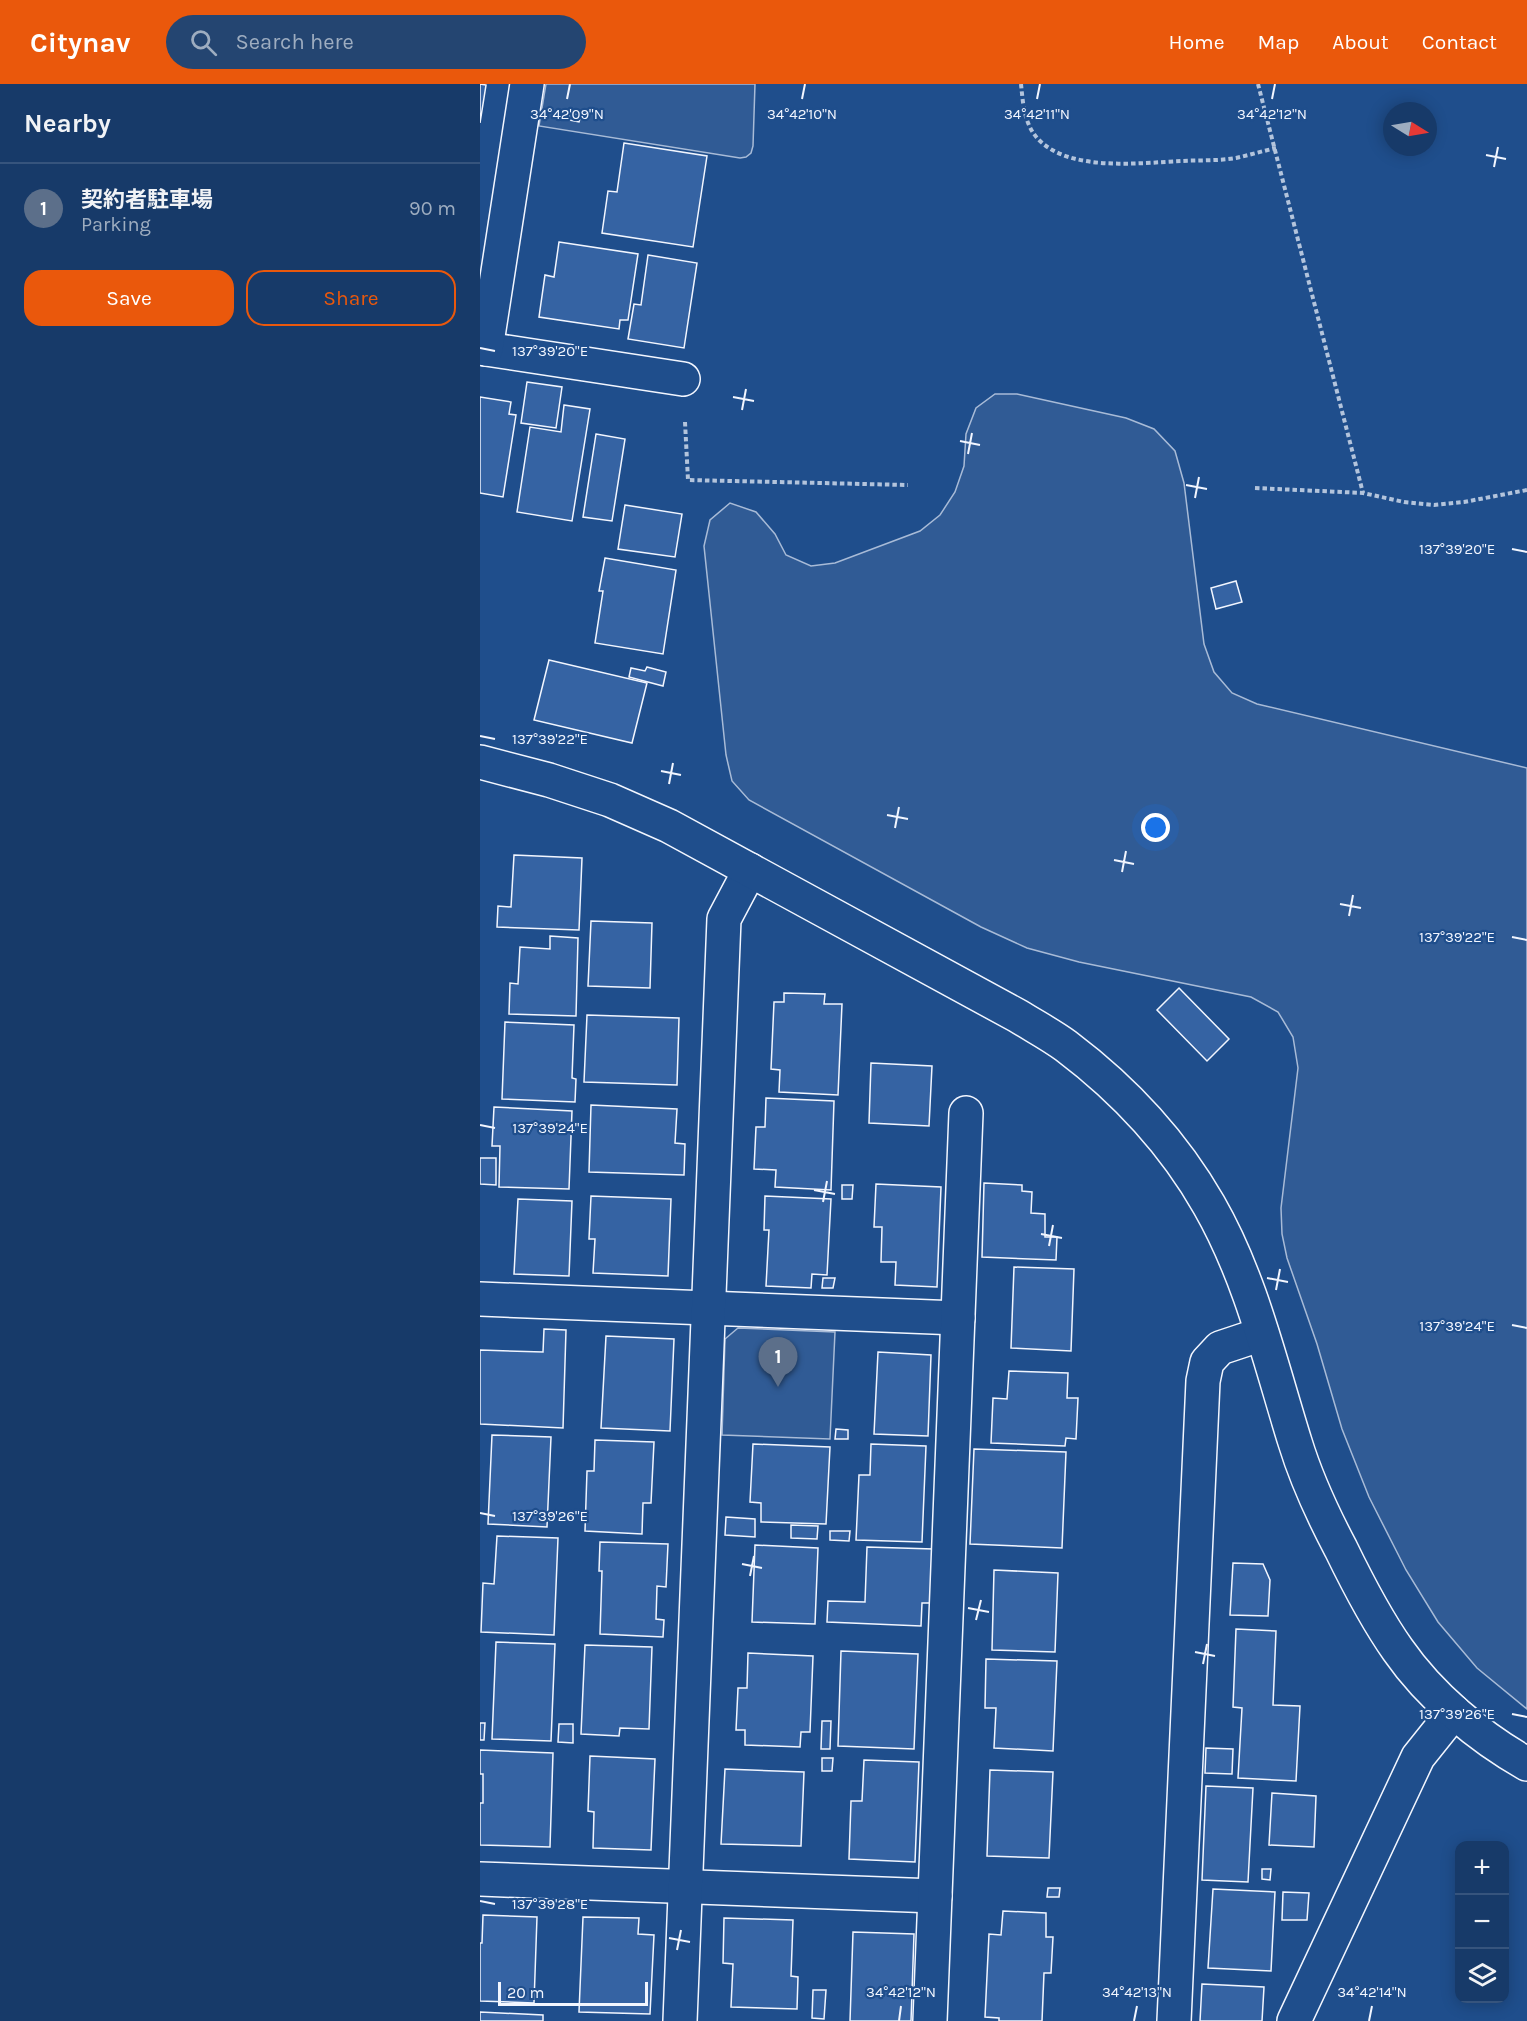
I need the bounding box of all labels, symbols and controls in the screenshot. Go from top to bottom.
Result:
search box [166,15,586,69]
text: Citynav [30,26,130,59]
icon: search [187,26,220,59]
text: Search here [235,29,354,55]
text: Home [1169,30,1225,54]
text: Map [1258,30,1299,54]
text: About [1332,30,1389,54]
text: Contact [1422,30,1497,54]
north arrow [1383,102,1437,156]
text: 34°42'09"N [530,105,604,123]
text: 34°42'10"N [767,105,837,123]
text: 34°42'11"N [1004,105,1070,123]
text: 34°42'12"N [1237,105,1307,123]
text: Nearby [24,108,111,139]
text: 契約者駐車場 [81,187,213,213]
text: 1 [40,197,47,220]
text: 90 m [409,197,456,220]
text: Parking [81,213,151,236]
button: Save [24,270,234,326]
button: Share [246,270,456,326]
text: 137°39'20"E [512,342,588,360]
text: 137°39'20"E [1419,540,1495,558]
text: 137°39'22"E [512,730,588,748]
your location [1141,813,1170,842]
text: 137°39'22"E [1419,928,1495,946]
text: 137°39'24"E [512,1119,588,1137]
text: 137°39'24"E [1419,1317,1495,1335]
pin: 1 [758,1338,798,1387]
text: 137°39'26"E [512,1507,588,1525]
text: 137°39'26"E [1419,1705,1495,1723]
map controls [1455,1841,1509,2003]
button: + [1455,1841,1509,1895]
text: 137°39'28"E [512,1895,588,1913]
button: − [1455,1895,1509,1949]
button: layers [1455,1949,1509,2003]
scale bar [498,1979,648,2006]
text: 20 m [507,1983,545,2002]
text: 34°42'12"N [866,1983,936,2001]
text: 34°42'13"N [1102,1983,1172,2001]
text: 34°42'14"N [1337,1983,1407,2001]

